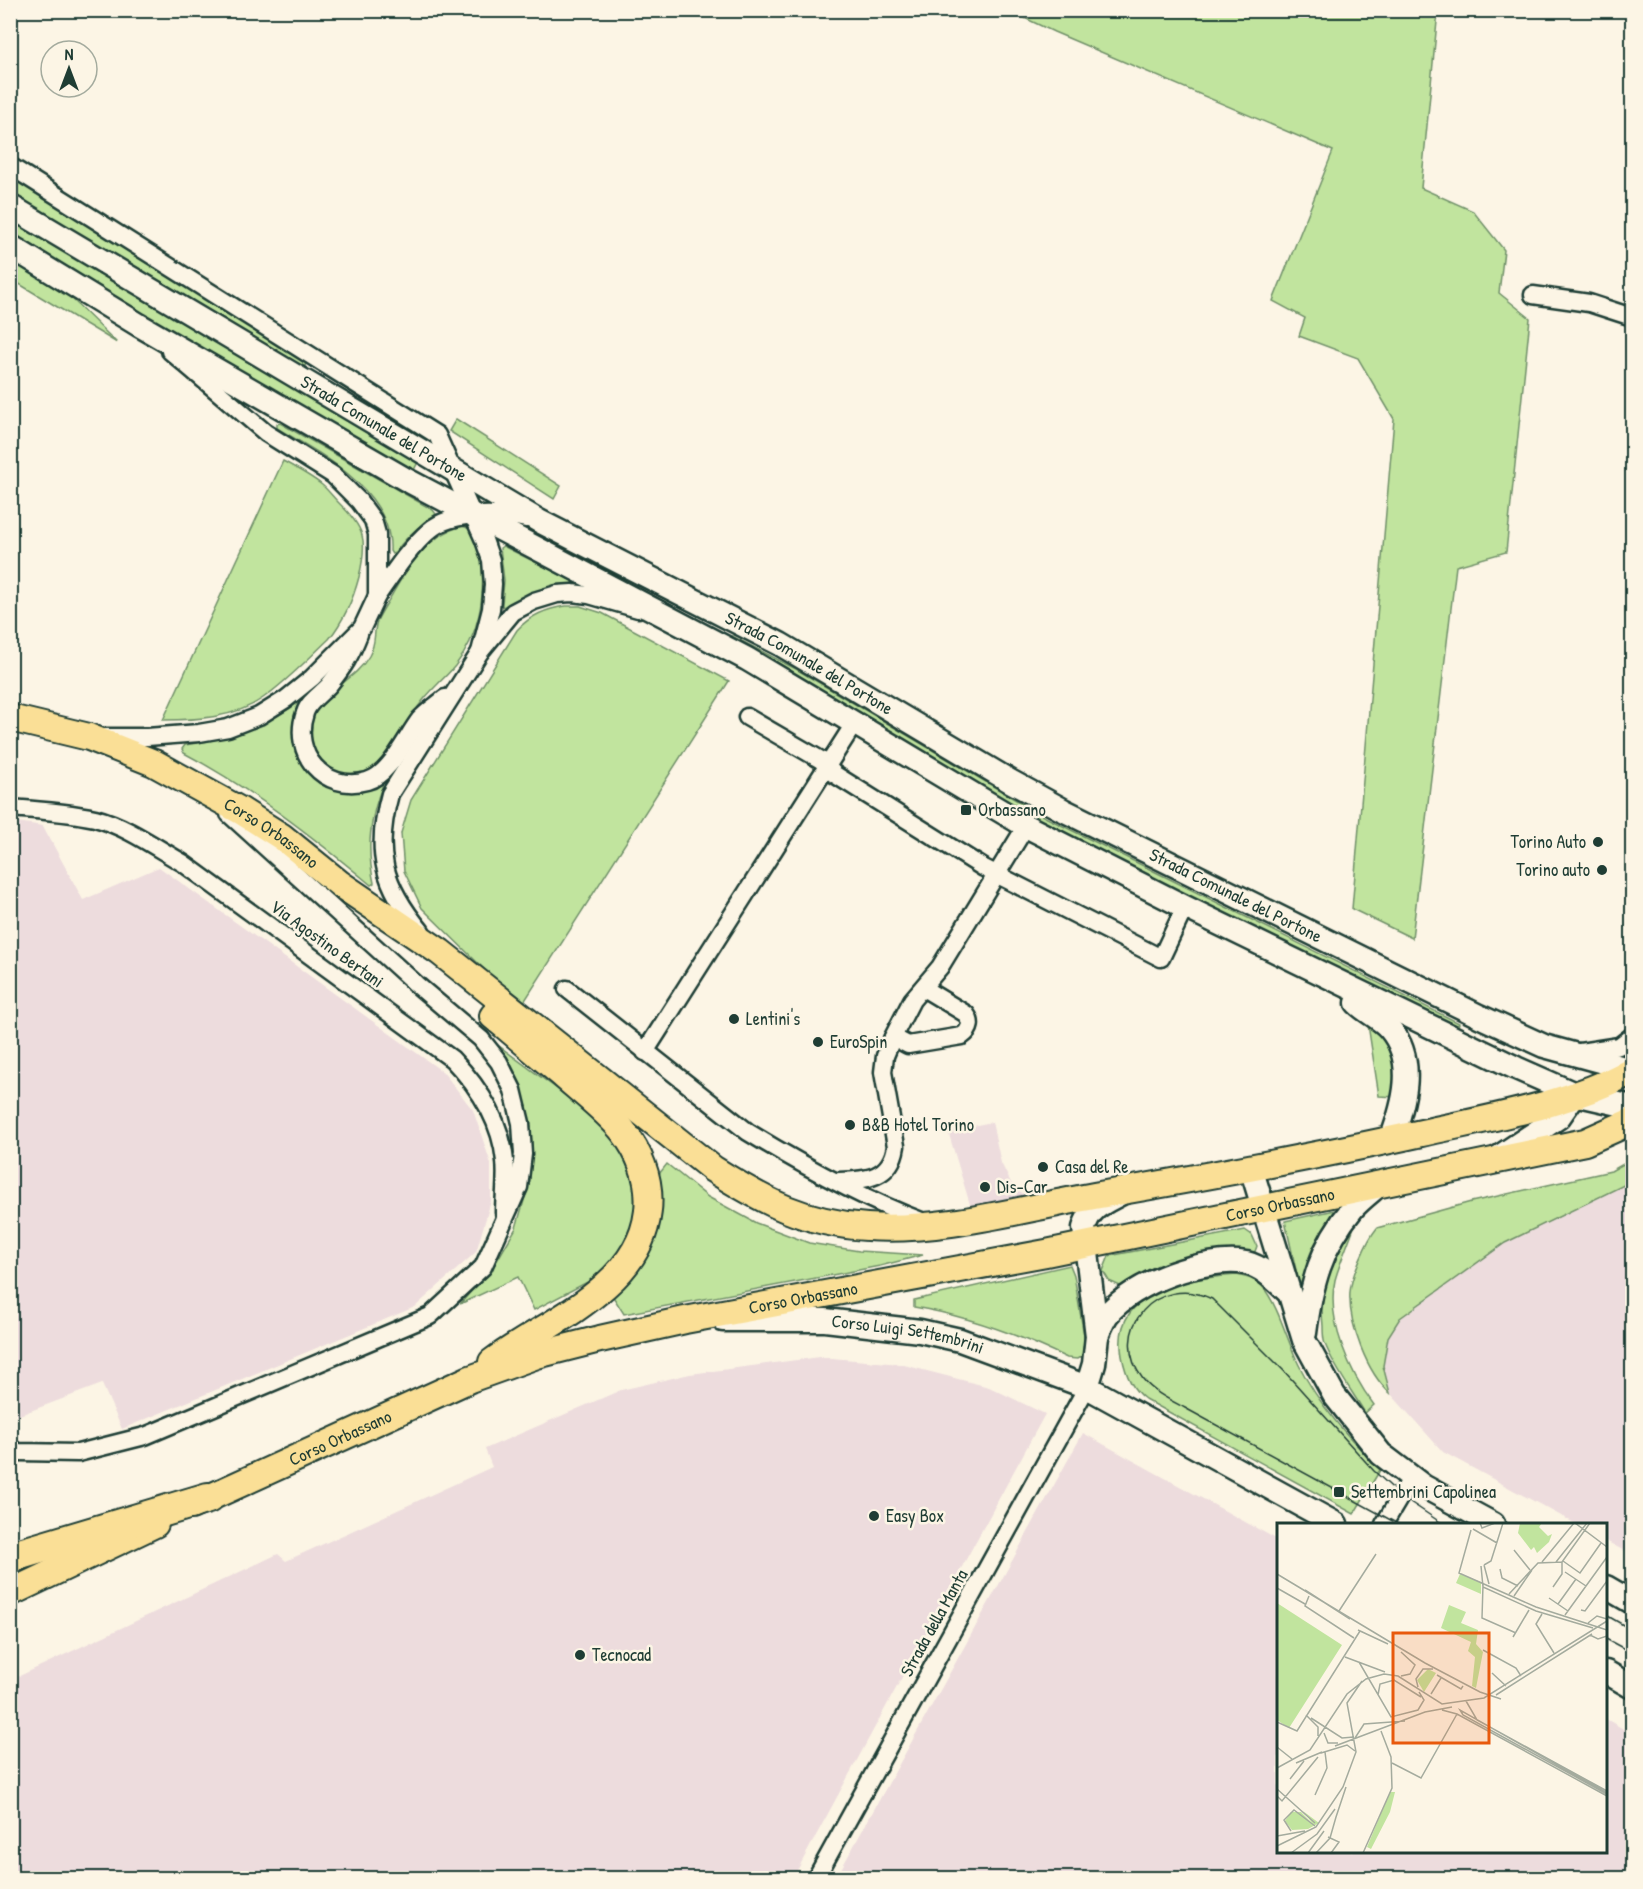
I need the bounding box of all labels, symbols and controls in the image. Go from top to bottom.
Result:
north arrow [39,39,99,99]
text: N [65,43,74,65]
street label: Strada Comunale del Portone [296,369,472,487]
street label: Strada Comunale del Portone [721,605,898,721]
street label: Corso Orbassano [220,791,324,874]
place label: Orbassano [978,797,1046,822]
marker: Orbassano [959,803,973,817]
place label: Torino Auto [1510,829,1586,854]
marker: Torino Auto [1591,835,1605,849]
street label: Strada Comunale del Portone [1145,842,1326,948]
place label: Torino auto [1516,857,1590,882]
marker: Torino auto [1595,863,1609,877]
street label: Via Agostino Bertani [265,894,389,993]
place label: Lentini's [746,1006,800,1031]
marker: Lentini's [727,1012,741,1026]
place label: EuroSpin [830,1029,887,1054]
marker: EuroSpin [811,1035,825,1049]
place label: B&B Hotel Torino [862,1112,974,1137]
marker: B&B Hotel Torino [843,1118,857,1132]
place label: Casa del Re [1055,1154,1129,1179]
marker: Casa del Re [1036,1160,1050,1174]
place label: Dis-Car [997,1174,1048,1199]
marker: Dis-Car [978,1180,992,1194]
street label: Corso Orbassano [1224,1181,1337,1228]
street label: Corso Orbassano [747,1275,860,1320]
street label: Corso Luigi Settembrini [830,1308,988,1360]
street label: Corso Orbassano [285,1403,395,1472]
place label: Settembrini Capolinea [1351,1479,1496,1504]
marker: Settembrini Capolinea [1332,1485,1346,1499]
place label: Easy Box [886,1503,944,1528]
marker: Easy Box [867,1509,881,1523]
inset map [1277,1523,1607,1853]
street label: Strada della Manta [894,1565,973,1681]
place label: Tecnocad [592,1642,651,1667]
marker: Tecnocad [573,1648,587,1662]

